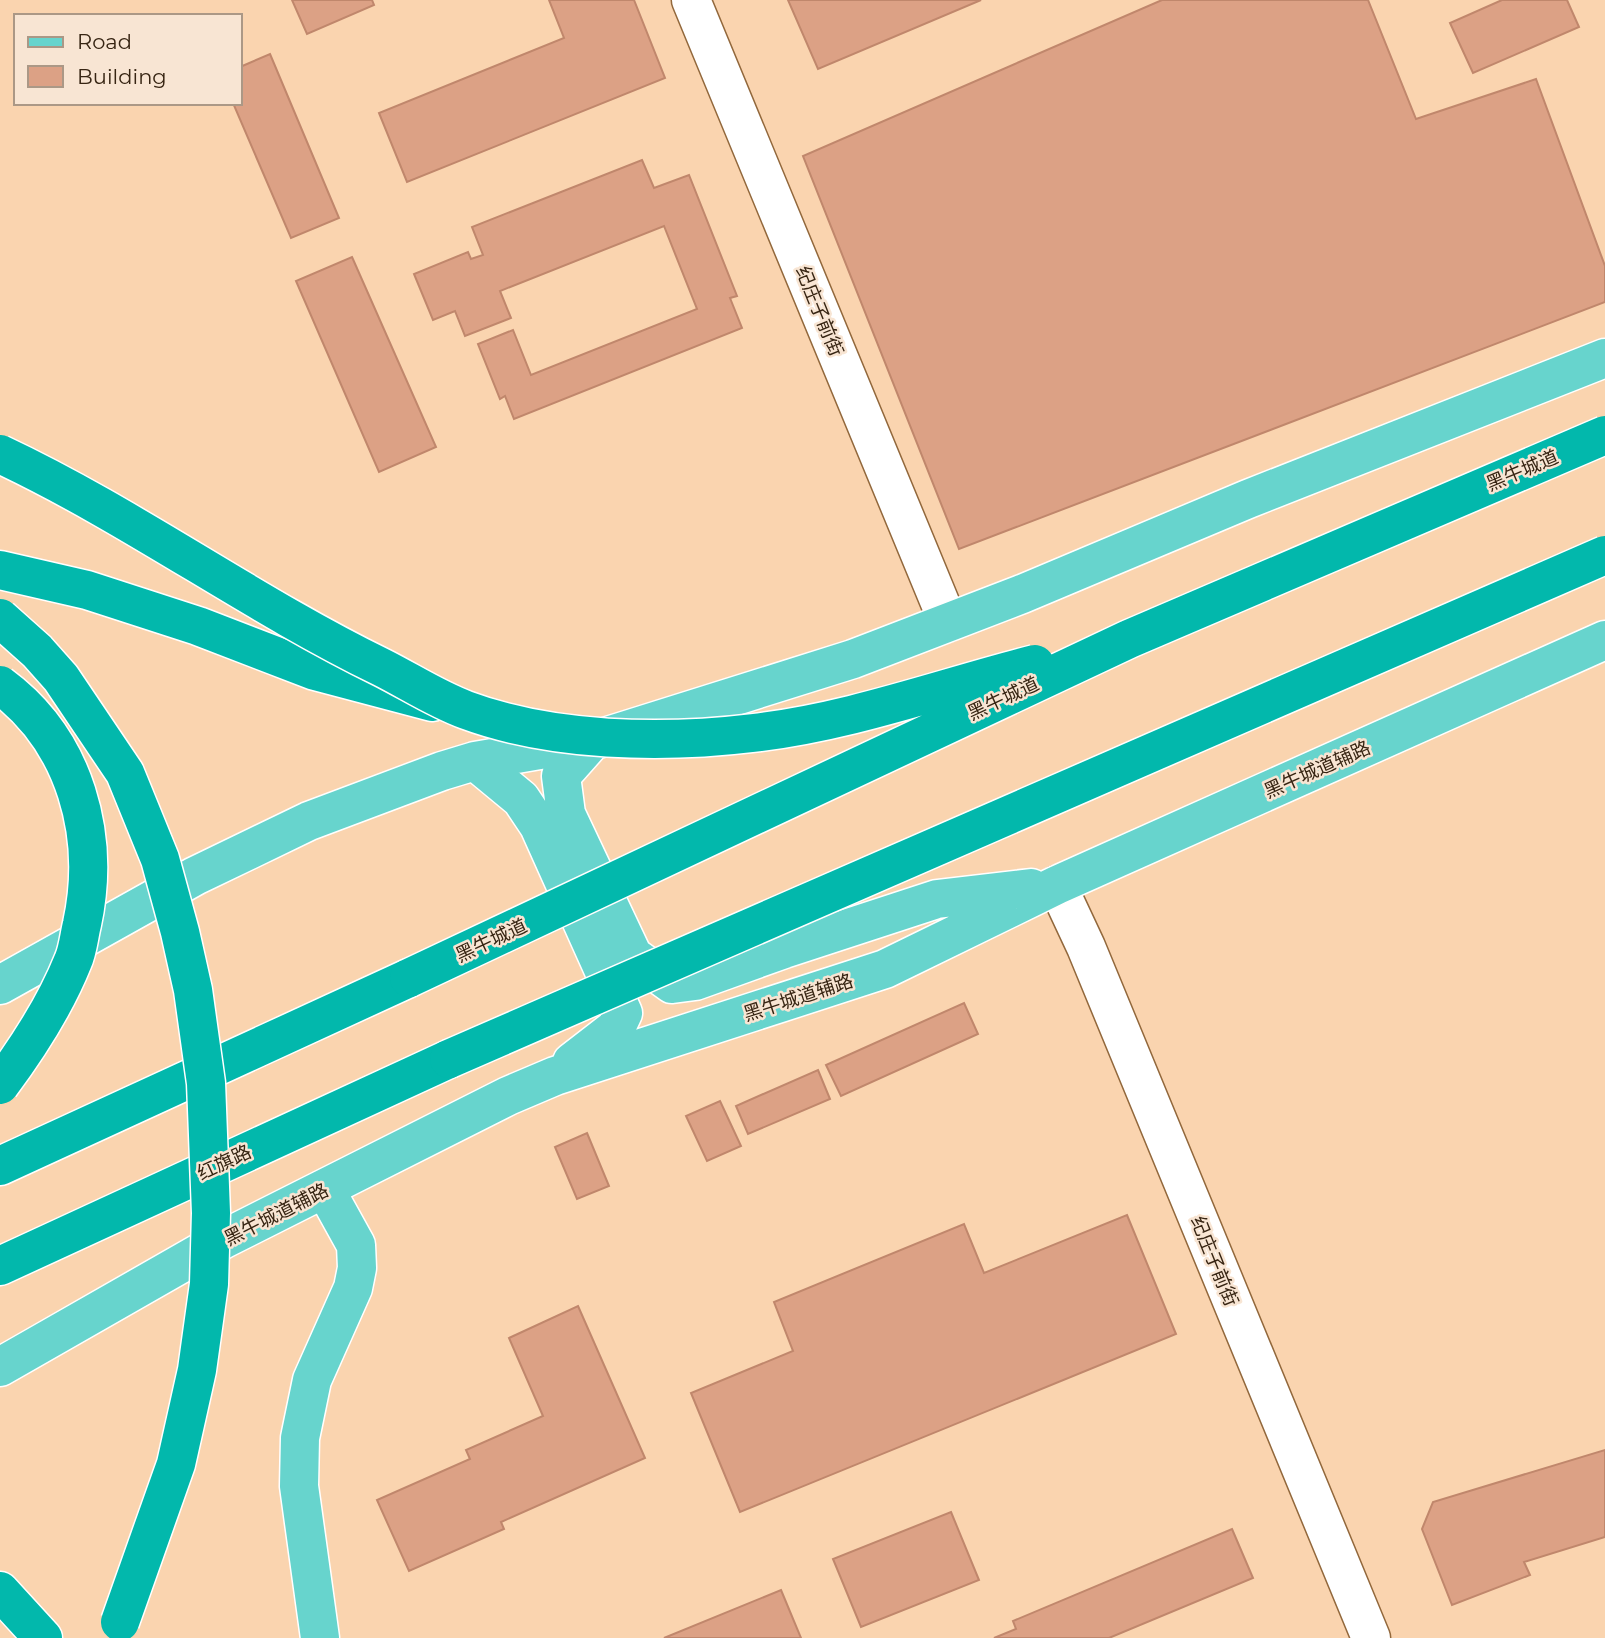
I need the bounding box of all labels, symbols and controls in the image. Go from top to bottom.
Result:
legend [14,14,242,105]
text: Road [77,29,132,54]
text: Building [77,64,167,89]
street label: 纪庄子前街 [791,263,848,360]
street label: 黑牛城道 [1483,445,1562,496]
street label: 黑牛城道 [964,672,1043,725]
street label: 黑牛城道辅路 [1260,736,1374,803]
street label: 黑牛城道 [452,914,531,967]
street label: 黑牛城道辅路 [740,969,856,1026]
street label: 红旗路 [194,1140,255,1185]
street label: 黑牛城道辅路 [220,1178,332,1251]
street label: 纪庄子前街 [1186,1213,1243,1310]

